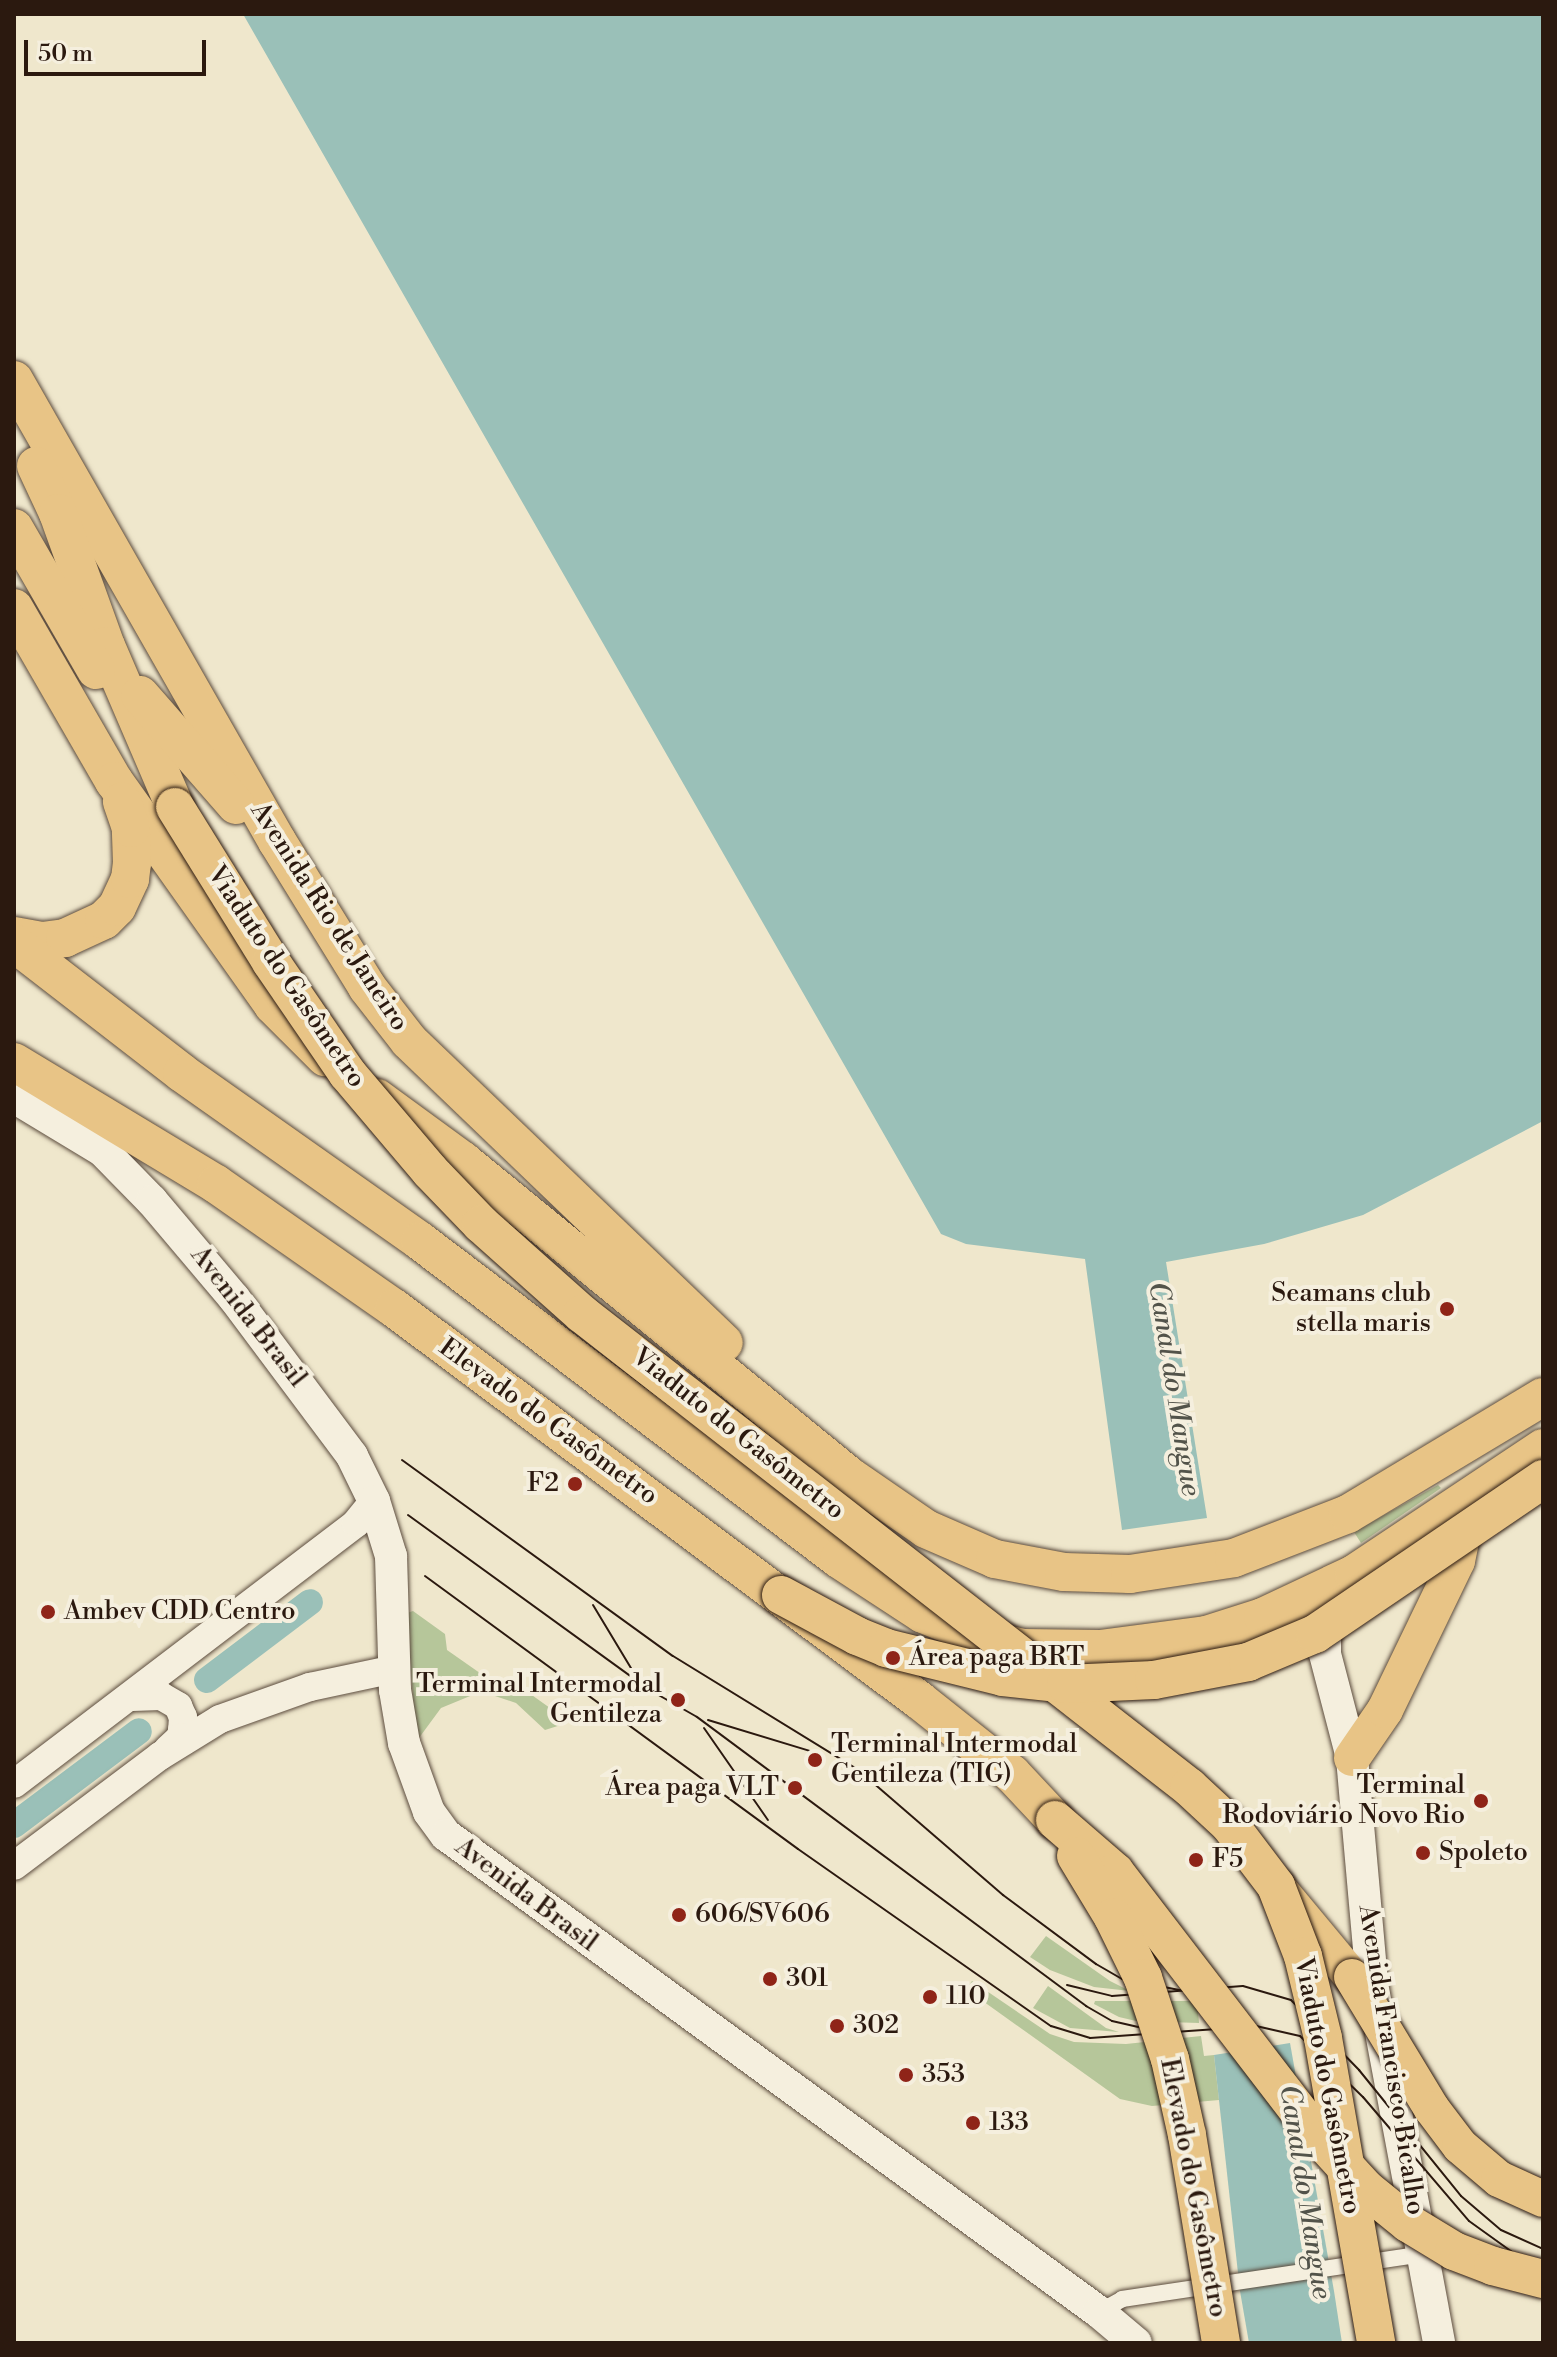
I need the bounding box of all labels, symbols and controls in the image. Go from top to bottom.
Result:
scale bar [28,24,210,74]
text: 50 m [38,39,93,69]
street label: Avenida Rio de Janeiro [243,797,415,1037]
street label: Viaduto do Gasômetro [200,860,372,1094]
street label: Avenida Brasil [183,1240,313,1394]
place label: Seamans club stella maris [1271,1278,1431,1340]
water label: Canal do Mangue [1140,1280,1208,1498]
marker: Seamans club stella maris [1438,1300,1456,1318]
street label: Elevado do Gasômetro [432,1332,664,1512]
street label: Viaduto do Gasômetro [626,1341,850,1527]
place label: F2 [527,1468,559,1500]
marker: F2 [566,1475,584,1493]
place label: Ambev CDD Centro [64,1596,296,1628]
marker: Ambev CDD Centro [39,1603,57,1621]
place label: Área paga BRT [909,1642,1084,1674]
marker: Área paga BRT [884,1649,902,1667]
place label: Terminal Intermodal Gentileza [416,1669,662,1730]
marker: Terminal Intermodal Gentileza [669,1691,687,1709]
place label: Terminal Intermodal Gentileza (TIG) [831,1729,1077,1790]
marker: Terminal Intermodal Gentileza (TIG) [806,1751,824,1769]
place label: Terminal Rodoviário Novo Rio [1222,1770,1465,1832]
place label: Área paga VLT [606,1772,779,1804]
marker: Área paga VLT [786,1779,804,1797]
marker: Terminal Rodoviário Novo Rio [1472,1792,1490,1810]
street label: Avenida Brasil [449,1831,603,1959]
place label: Spoleto [1439,1837,1528,1869]
place label: F5 [1212,1844,1243,1876]
marker: Spoleto [1414,1844,1432,1862]
marker: F5 [1187,1851,1205,1869]
place label: 606/SV606 [695,1899,830,1931]
street label: Avenida Francisco Bicalho [1351,1903,1431,2217]
marker: 606/SV606 [670,1906,688,1924]
street label: Viaduto do Gasômetro [1287,1955,1367,2217]
place label: 301 [786,1963,828,1995]
marker: 301 [761,1970,779,1988]
place label: 110 [946,1981,986,2013]
marker: 110 [921,1988,939,2006]
place label: 302 [853,2010,899,2042]
marker: 302 [828,2017,846,2035]
street label: Elevado do Gasômetro [1153,2056,1233,2320]
place label: 353 [922,2059,965,2091]
marker: 353 [897,2066,915,2084]
water label: Canal do Mangue [1271,2083,1339,2301]
place label: 133 [989,2107,1029,2139]
marker: 133 [964,2114,982,2132]

